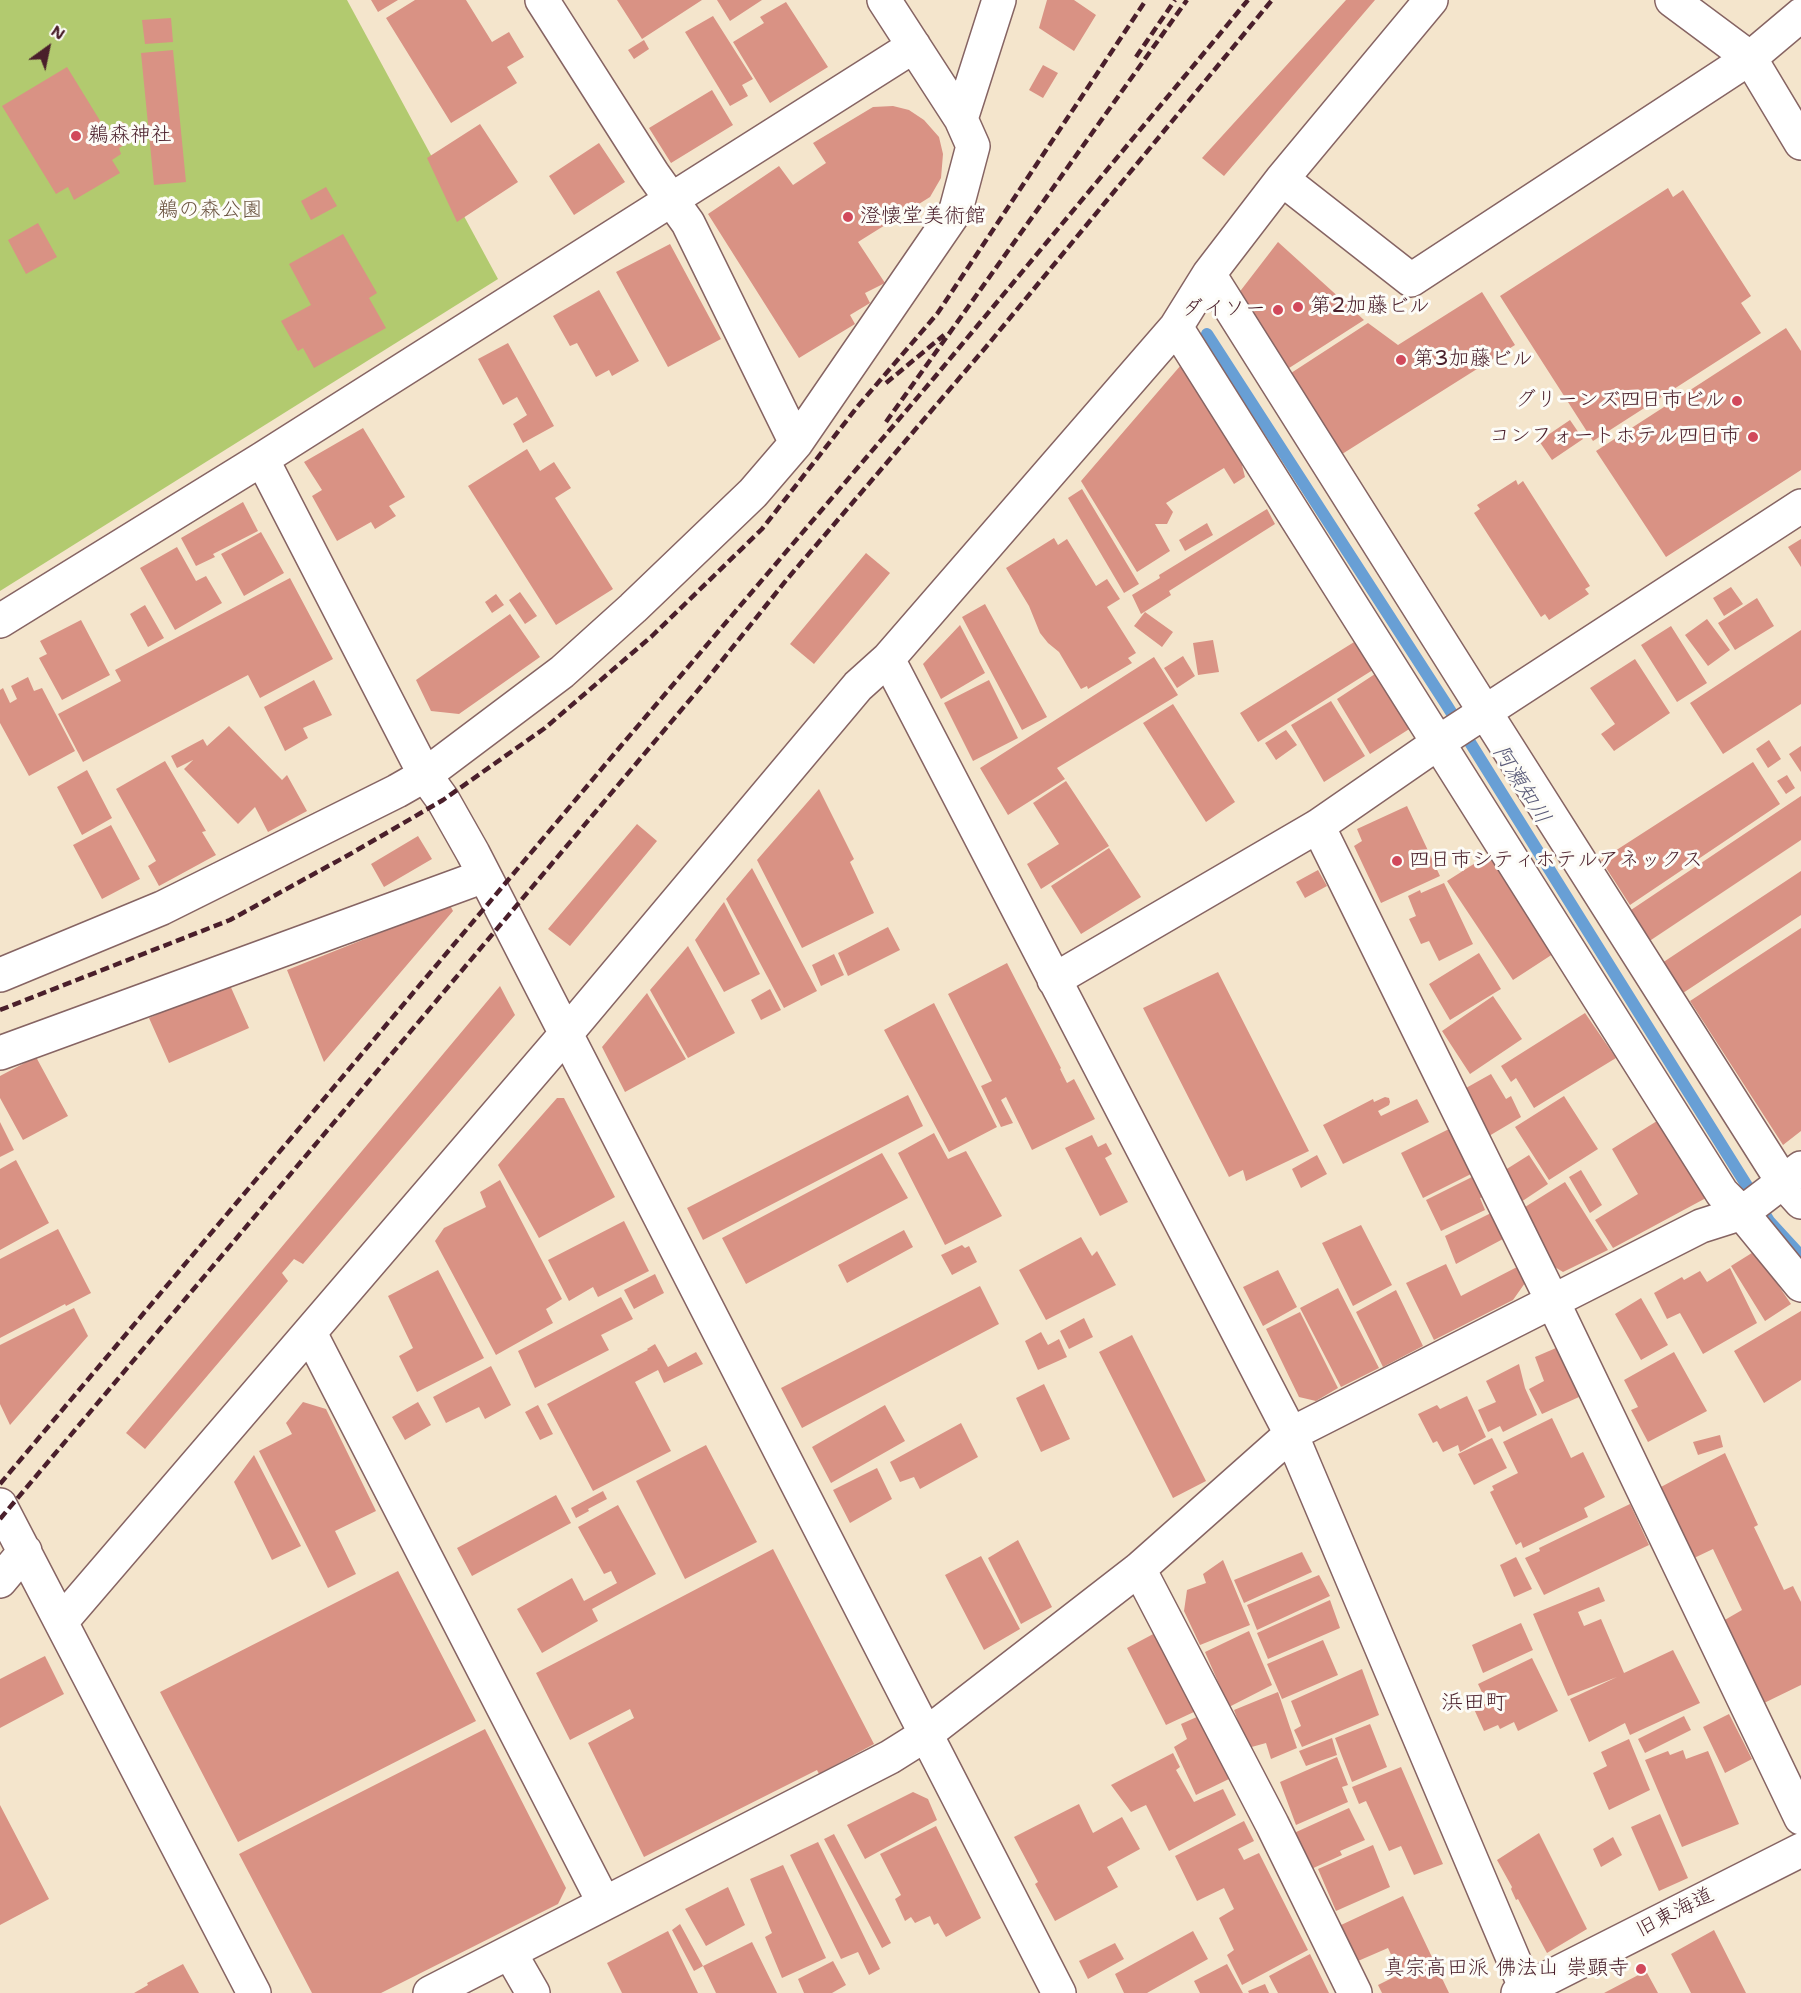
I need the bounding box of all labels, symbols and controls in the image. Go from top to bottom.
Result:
north arrow [18,18,78,78]
text: N [47,20,69,45]
place label: 鵜森神社 [88,123,172,149]
marker: 鵜森神社 [69,129,83,143]
park label: 鵜の森公園 [158,198,262,224]
place label: 澄懐堂美術館 [860,204,986,230]
marker: 澄懐堂美術館 [841,210,855,224]
place label: 第2加藤ビル [1310,294,1430,320]
place label: ダイソー [1182,297,1266,323]
marker: 第2加藤ビル [1291,300,1305,314]
marker: ダイソー [1271,303,1285,317]
place label: 第3加藤ビル [1413,347,1533,373]
marker: 第3加藤ビル [1394,353,1408,367]
place label: グリーンズ四日市ビル [1515,388,1725,414]
marker: グリーンズ四日市ビル [1730,394,1744,408]
place label: コンフォートホテル四日市 [1489,424,1741,450]
marker: コンフォートホテル四日市 [1746,430,1760,444]
water label: 阿瀬知川 [1486,741,1556,829]
place label: 四日市シティホテルアネックス [1409,848,1703,874]
marker: 四日市シティホテルアネックス [1390,854,1404,868]
district label: 浜田町 [1441,1690,1507,1716]
street label: 旧東海道 [1632,1883,1718,1943]
place label: 真宗高田派 佛法山 崇顕寺 [1384,1956,1629,1982]
marker: 真宗高田派 佛法山 崇顕寺 [1634,1962,1648,1976]

